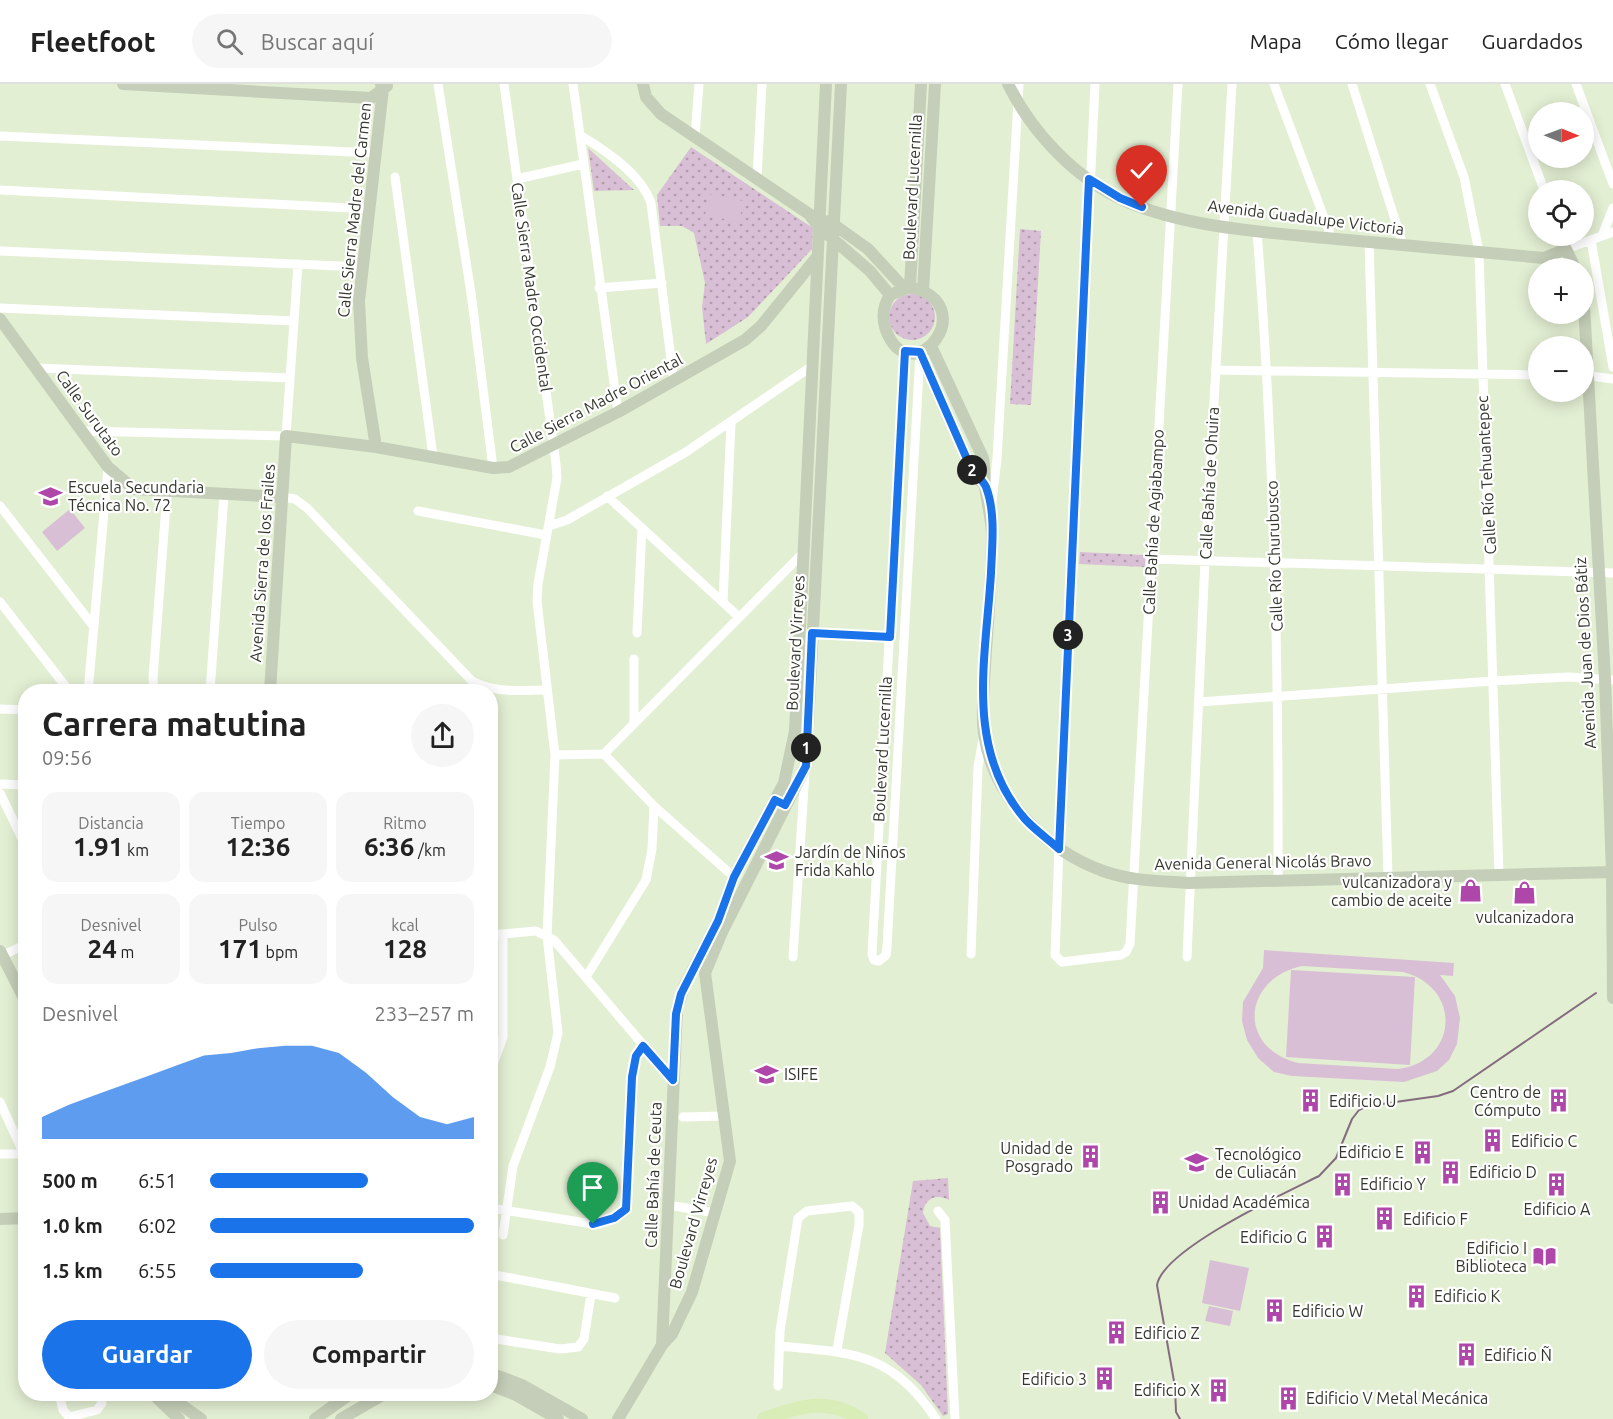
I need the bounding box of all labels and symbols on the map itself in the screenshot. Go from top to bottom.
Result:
street label: Calle Sierra Madre del Carmen [334,102,374,318]
north arrow [1528,102,1594,168]
street label: Boulevard Lucernilla [899,114,925,260]
pin [1116,145,1167,207]
street label: Calle Sierra Madre Occidental [508,181,556,393]
street label: Avenida Guadalupe Victoria [1207,196,1405,238]
street label: Calle Sierra Madre Oriental [507,350,685,456]
street label: Calle Surutato [53,367,127,459]
street label: Calle Río Tehuantepec [1473,395,1499,555]
street label: Calle Bahía de Ohuira [1196,406,1222,560]
street label: Calle Bahía de Agiabampo [1139,429,1167,615]
pin: 2 [957,455,987,485]
street label: Avenida Sierra de los Frailes [246,463,278,663]
place label: Escuela Secundaria Técnica No. 72 [68,478,204,514]
street label: Calle Río Churubusco [1262,480,1286,632]
school or university icon: Escuela Secundaria Técnica No. 72 [37,483,63,509]
street label: Avenida Juan de Dios Bátiz [1571,557,1599,749]
street label: Boulevard Virreyes [782,575,808,711]
pin: 3 [1053,620,1083,650]
street label: Boulevard Lucernilla [869,676,895,822]
pin: 1 [791,733,821,763]
place label: Jardín de Niños Frida Kahlo [795,843,906,879]
school or university icon: Jardín de Niños Frida Kahlo [764,848,790,874]
street label: Avenida General Nicolás Bravo [1154,851,1372,873]
place label: vulcanizadora y cambio de aceite [1331,873,1452,909]
shop icon: vulcanizadora y cambio de aceite [1457,878,1483,904]
shop icon: vulcanizadora [1512,879,1538,905]
place label: vulcanizadora [1476,908,1574,926]
school or university icon: ISIFE [753,1061,779,1087]
place label: ISIFE [784,1065,818,1083]
place label: Centro de Cómputo [1470,1083,1541,1119]
building icon: Edificio U [1298,1088,1324,1114]
building icon: Centro de Cómputo [1546,1088,1572,1114]
place label: Edificio U [1329,1092,1396,1110]
street label: Calle Bahía de Ceuta [641,1102,665,1248]
building icon: Edificio C [1480,1128,1506,1154]
place label: Edificio C [1511,1132,1577,1150]
place label: Unidad de Posgrado [1000,1139,1073,1175]
building icon: Edificio E [1409,1139,1435,1165]
place label: Edificio E [1339,1143,1404,1161]
building icon: Unidad de Posgrado [1078,1144,1104,1170]
place label: Tecnológico de Culiacán [1215,1145,1301,1181]
school or university icon: Tecnológico de Culiacán [1184,1150,1210,1176]
street label: Boulevard Virreyes [666,1155,720,1291]
building icon: Edificio D [1438,1159,1464,1185]
pin [567,1162,618,1224]
place label: Edificio D [1469,1163,1537,1181]
building icon: Edificio Y [1329,1171,1355,1197]
building icon: Edificio A [1544,1171,1570,1197]
place label: Edificio Y [1360,1175,1426,1193]
building icon: Unidad Académica [1147,1189,1173,1215]
place label: Unidad Académica [1178,1193,1310,1211]
place label: Edificio A [1524,1200,1591,1218]
building icon: Edificio F [1372,1206,1398,1232]
place label: Edificio F [1403,1210,1468,1228]
building icon: Edificio G [1312,1224,1338,1250]
place label: Edificio G [1240,1228,1307,1246]
place label: Edificio I Biblioteca [1455,1239,1527,1275]
library icon: Edificio I Biblioteca [1532,1244,1558,1270]
building icon: Edificio K [1403,1283,1429,1309]
place label: Edificio K [1434,1287,1500,1305]
building icon: Edificio W [1261,1298,1287,1324]
place label: Edificio W [1292,1302,1363,1320]
building icon: Edificio Z [1103,1320,1129,1346]
place label: Edificio Z [1134,1324,1199,1342]
building icon: Edificio Ñ [1453,1342,1479,1368]
place label: Edificio Ñ [1484,1345,1552,1364]
building icon: Edificio 3 [1092,1366,1118,1392]
place label: Edificio 3 [1022,1370,1087,1388]
building icon: Edificio X [1205,1377,1231,1403]
place label: Edificio X [1134,1381,1200,1399]
building icon: Edificio V Metal Mecánica [1275,1385,1301,1411]
place label: Edificio V Metal Mecánica [1306,1389,1488,1407]

